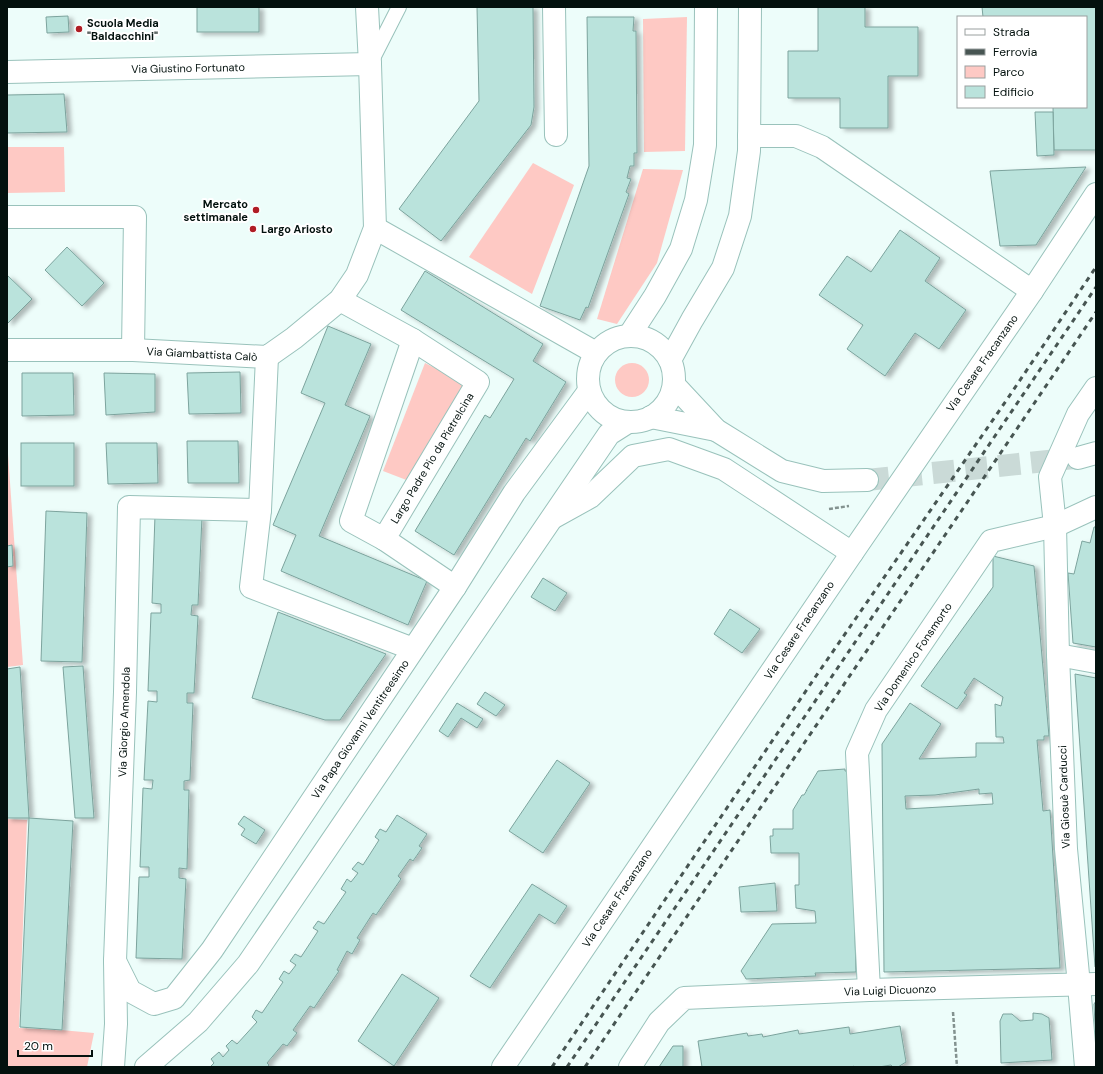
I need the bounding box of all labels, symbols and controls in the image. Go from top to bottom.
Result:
place label: Scuola Media "Baldacchini" [87,16,159,43]
legend [957,16,1087,108]
marker: Scuola Media "Baldacchini" [74,24,84,34]
text: Strada [993,24,1030,40]
text: Ferrovia [993,44,1037,60]
street label: Via Giustino Fortunato [131,60,245,76]
text: Parco [993,64,1024,80]
text: Edificio [993,84,1034,100]
place label: Mercato settimanale [183,197,248,224]
marker: Mercato settimanale [251,205,261,215]
place label: Largo Ariosto [261,222,333,236]
marker: Largo Ariosto [248,224,258,234]
street label: Via Cesare Fracanzano [943,311,1021,415]
street label: Via Giambattista Calò [146,344,258,364]
street label: Largo Padre Pio da Pietrelcina [387,390,477,526]
street label: Via Cesare Fracanzano [761,578,837,682]
street label: Via Domenico Fonsmorto [871,600,955,714]
street label: Via Papa Giovanni Ventitreesimo [308,657,412,801]
street label: Via Giorgio Amendola [115,667,133,777]
street label: Via Giosuè Carducci [1055,745,1073,849]
street label: Via Cesare Fracanzano [579,846,655,950]
street label: Via Luigi Dicuonzo [844,981,936,999]
scale bar [18,1032,92,1058]
text: 20 m [24,1038,53,1054]

